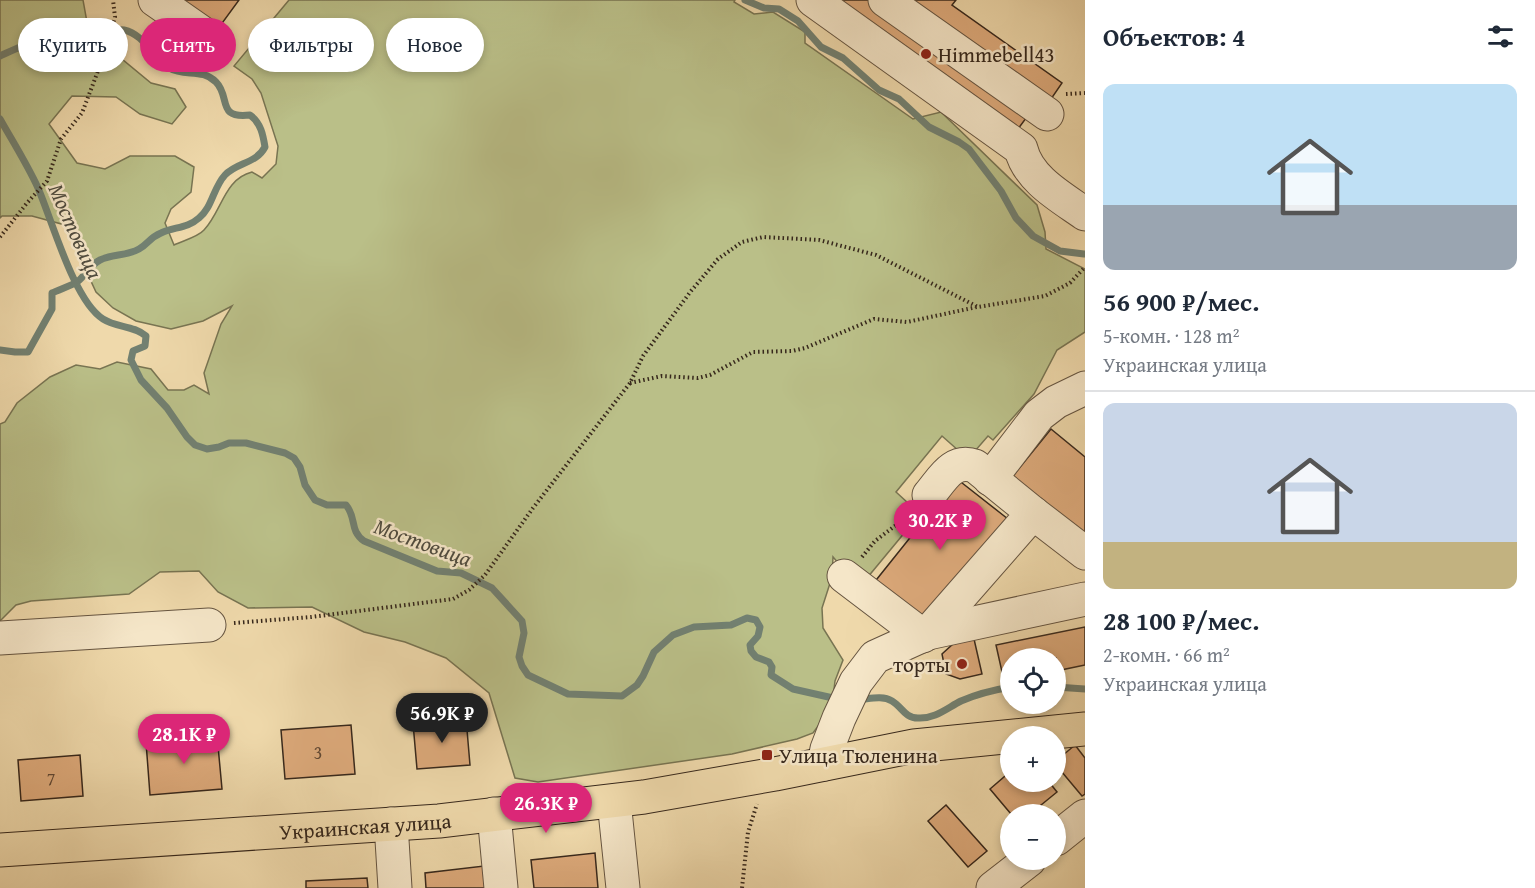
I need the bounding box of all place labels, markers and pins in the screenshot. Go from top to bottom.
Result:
place label: Himmebell43 [938,39,1055,70]
marker: Himmebell43 [919,47,933,61]
pin: 30.2K ₽ [885,500,995,551]
place label: торты [893,649,950,680]
marker: торты [955,657,969,671]
pin: 56.9K ₽ [387,693,497,744]
pin: 28.1K ₽ [129,714,239,765]
place label: Улица Тюленина [779,740,938,771]
marker: Улица Тюленина [760,748,774,762]
pin: 26.3K ₽ [491,783,601,834]

